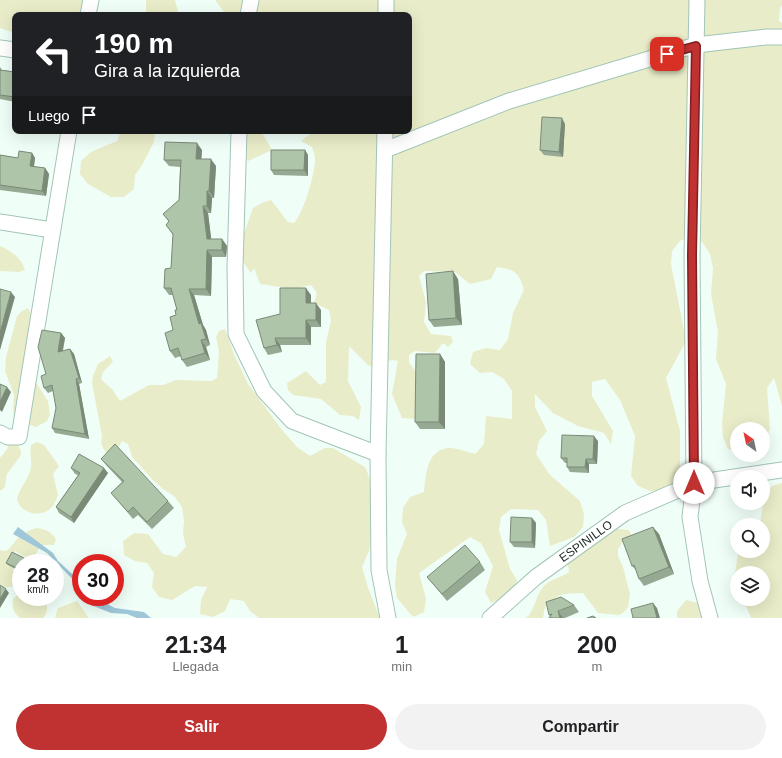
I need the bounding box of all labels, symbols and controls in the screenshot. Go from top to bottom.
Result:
icon: left [28,28,80,80]
text: 190 m [94,28,173,59]
pin [650,37,684,71]
icon: arrive [656,43,678,65]
text: Gira a la izquierda [94,61,240,81]
icon: arrive [78,104,100,126]
text: Luego [28,107,70,124]
north arrow [730,422,770,462]
map controls [730,422,770,606]
position arrow [673,462,715,504]
button: sound [730,470,770,510]
street label: ESPINILLO [557,517,615,565]
button: search [730,518,770,558]
speed limit sign: 30 [72,554,124,606]
text: 28 [27,564,49,586]
button: layers [730,566,770,606]
text: km/h [27,584,49,595]
text: 21:34 [165,631,226,658]
text: 1 [395,631,408,658]
text: 200 [577,631,617,658]
text: Llegada [172,659,219,674]
text: min [391,659,412,674]
text: m [592,659,602,674]
button: Salir [16,704,387,750]
button: Compartir [395,704,766,750]

